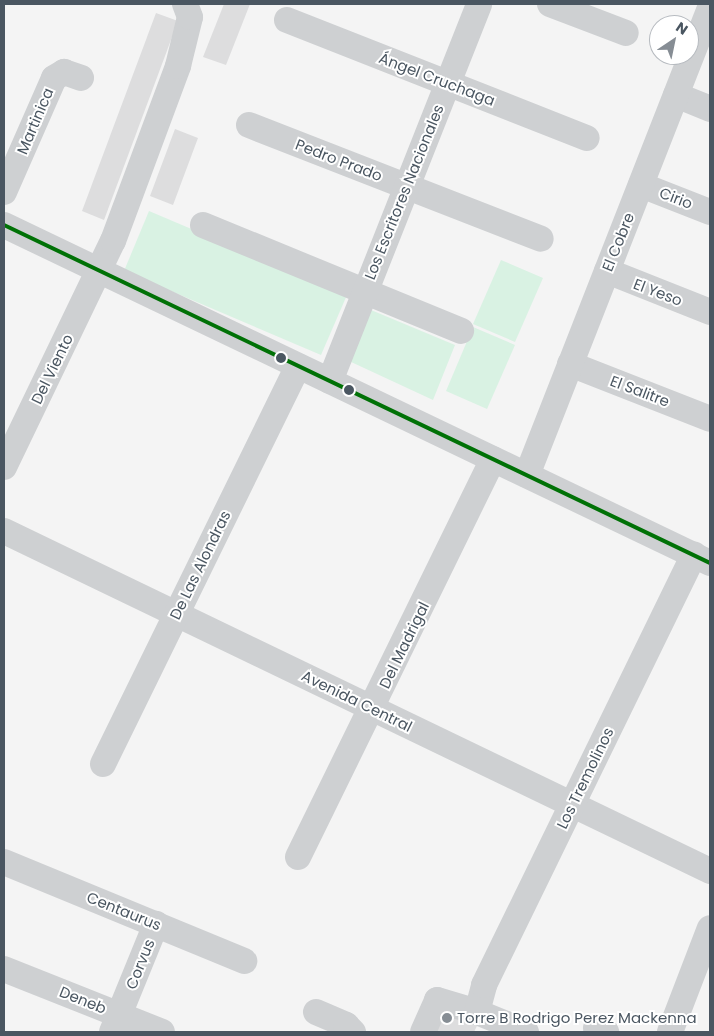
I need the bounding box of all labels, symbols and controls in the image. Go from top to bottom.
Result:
north arrow [649,15,699,65]
text: N [672,17,692,40]
street label: Ángel Cruchaga [376,49,498,109]
street label: Martinica [13,85,57,157]
street label: Los Escritores Nacionales [361,102,447,282]
street label: Pedro Prado [293,135,385,185]
street label: Cirio [657,183,695,213]
street label: El Cobre [598,210,638,274]
street label: El Yeso [631,274,685,310]
street label: Del Viento [27,331,77,407]
unlabelled marker [276,353,286,363]
street label: El Salitre [608,371,672,411]
unlabelled marker [344,385,354,395]
street label: De Las Alondras [166,508,234,622]
street label: Del Madrigal [375,599,433,691]
street label: Avenida Central [299,666,415,736]
street label: Los Tremolinos [553,724,617,832]
street label: Centaurus [84,888,164,934]
street label: Corvus [122,936,158,992]
street label: Deneb [57,982,109,1018]
place label: Torre B Rodrigo Perez Mackenna [457,1009,697,1027]
marker: Torre B Rodrigo Perez Mackenna [441,1012,453,1024]

